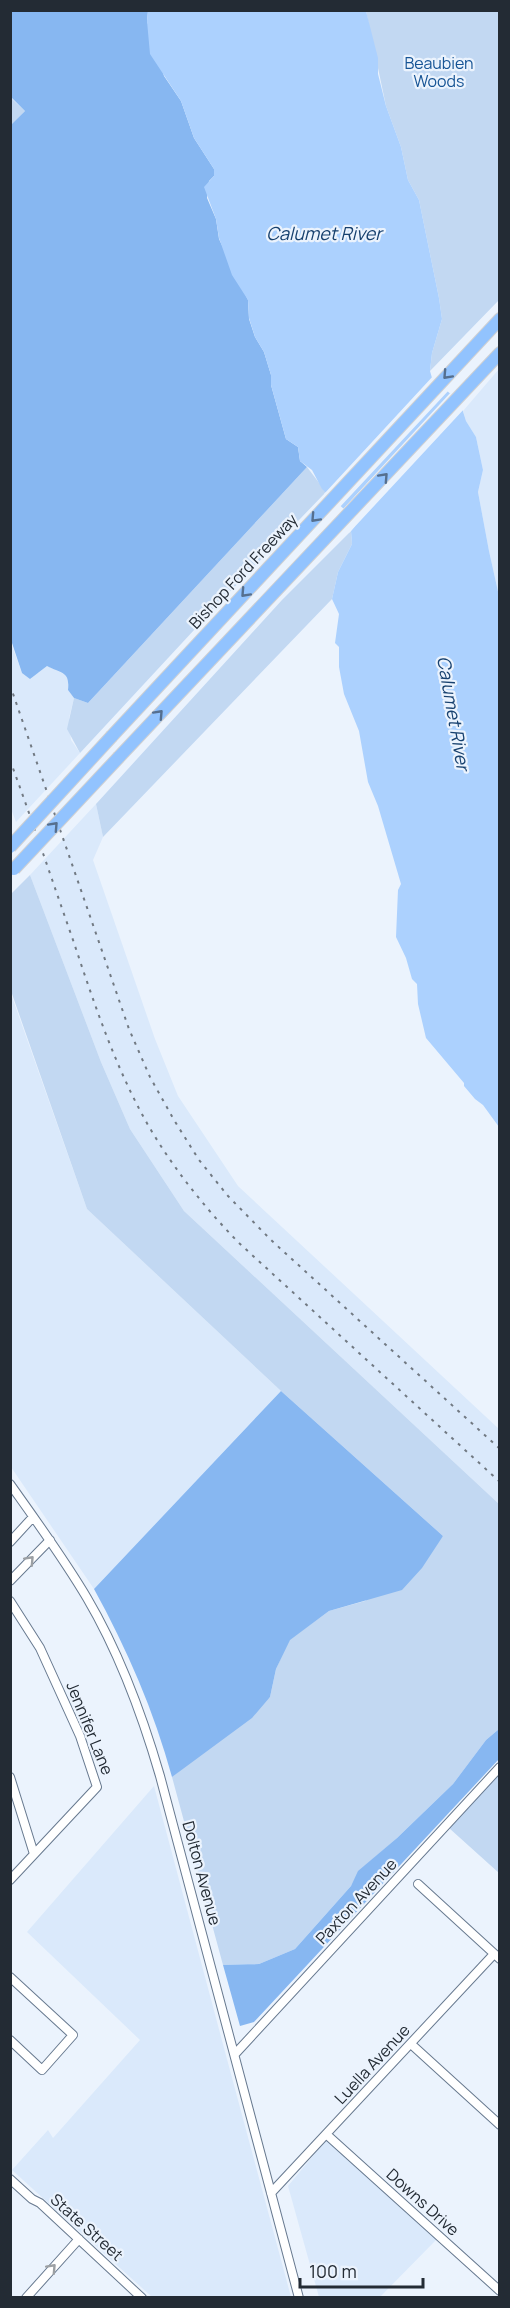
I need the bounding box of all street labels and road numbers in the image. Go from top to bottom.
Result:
street label: Bishop Ford Freeway [184,508,303,633]
street label: Jennifer Lane [61,1678,119,1778]
street label: Dolton Avenue [178,1818,226,1928]
street label: Paxton Avenue [311,1853,401,1949]
street label: Luella Avenue [329,2019,415,2109]
street label: Downs Drive [382,2163,464,2241]
street label: State Street [46,2188,128,2266]

